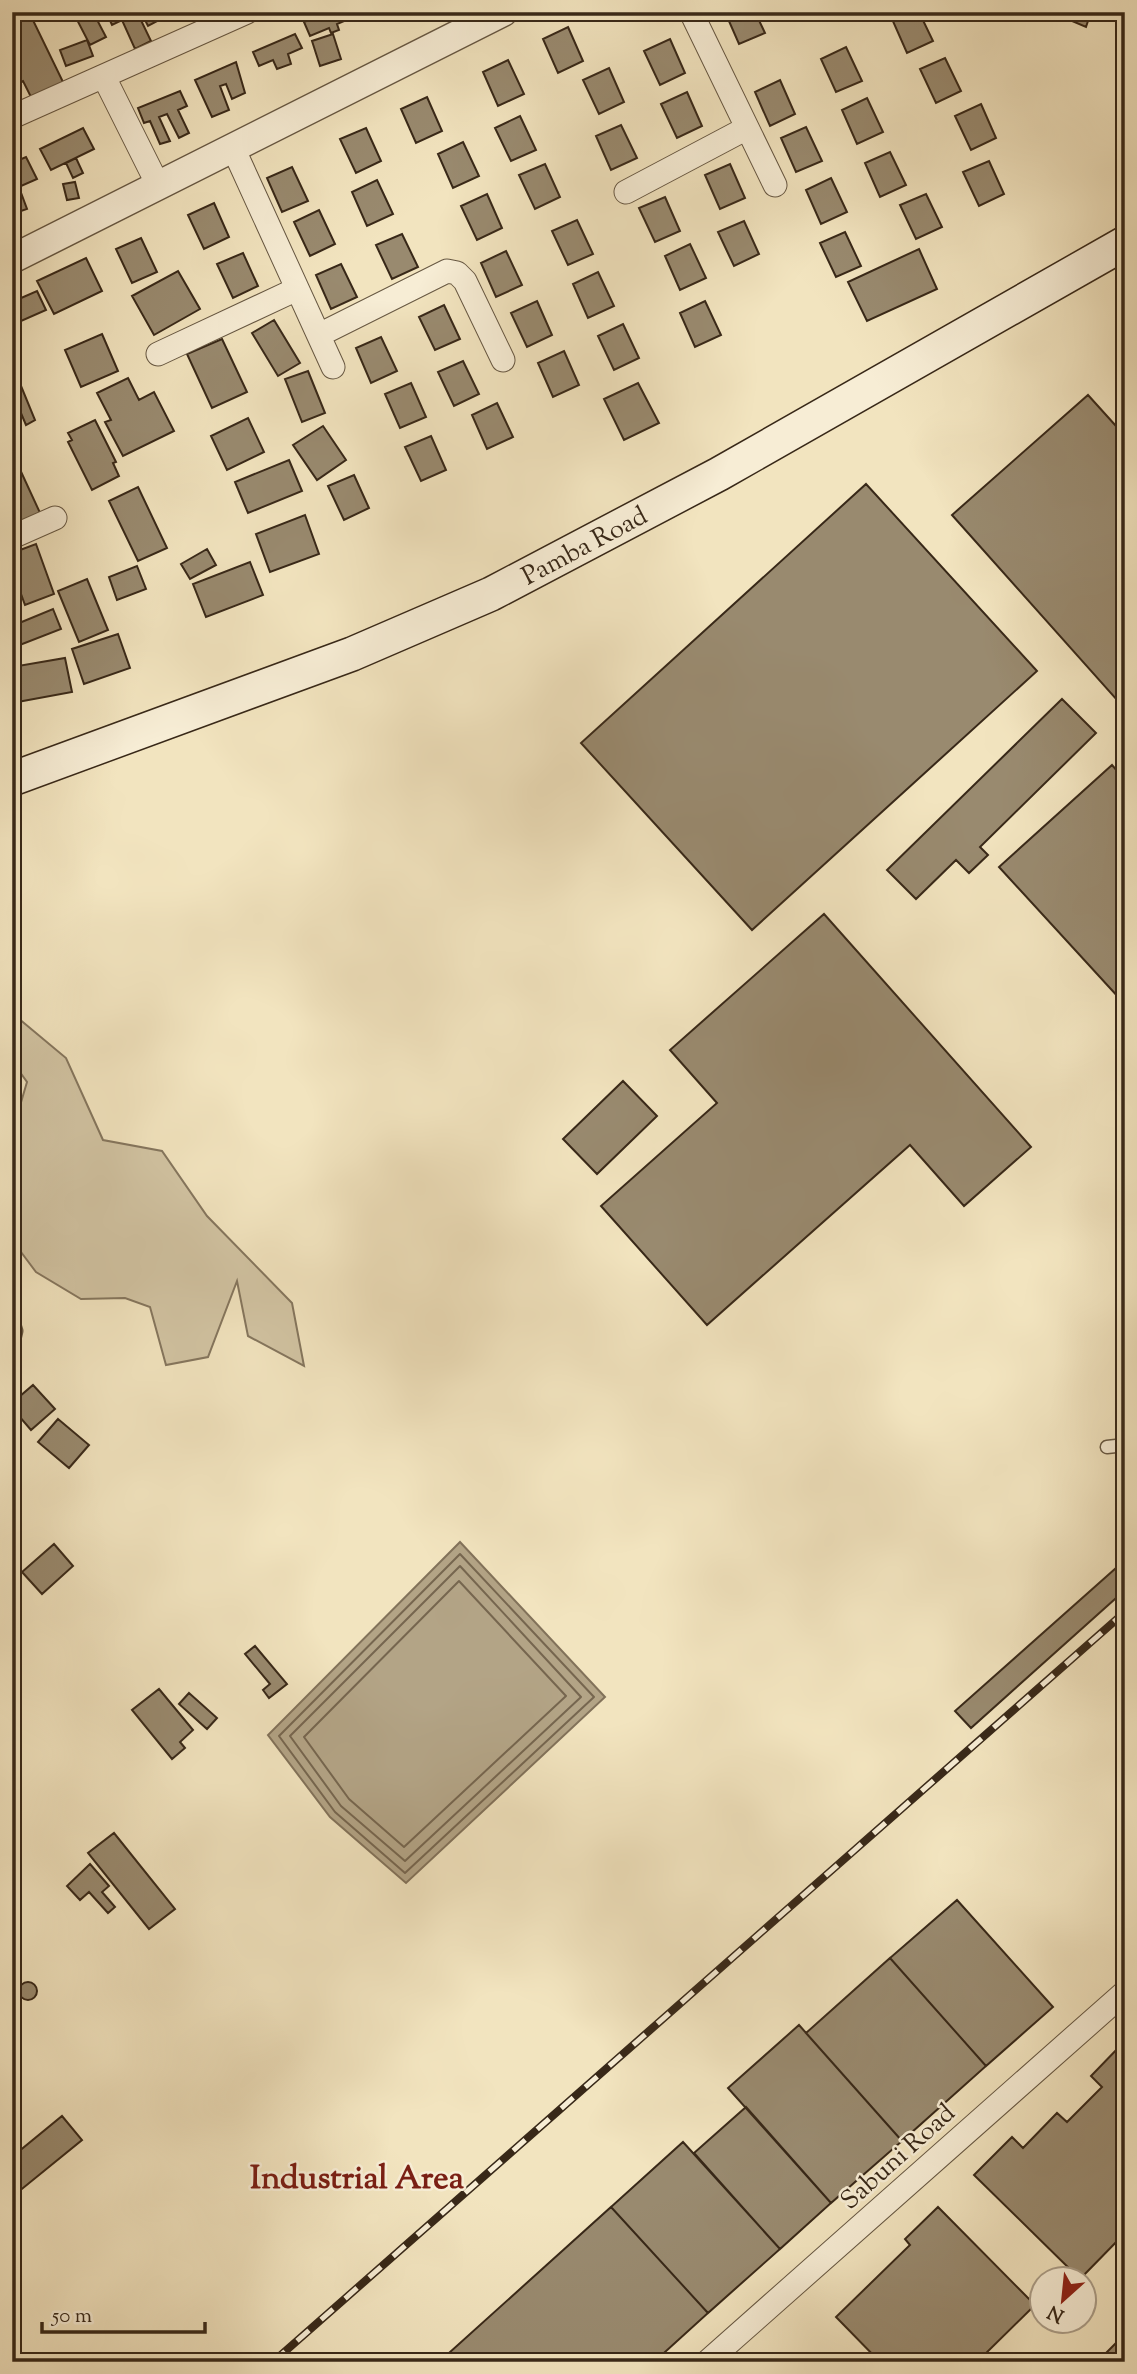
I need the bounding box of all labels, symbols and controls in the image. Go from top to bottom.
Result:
street label: Pamba Road [516,498,655,596]
street label: Sabuni Road [833,2096,964,2220]
district label: Industrial Area [250,2156,465,2204]
north arrow [1028,2266,1098,2336]
scale bar [42,2290,205,2334]
text: N [1044,2297,1069,2328]
text: 50 m [51,2302,92,2332]

